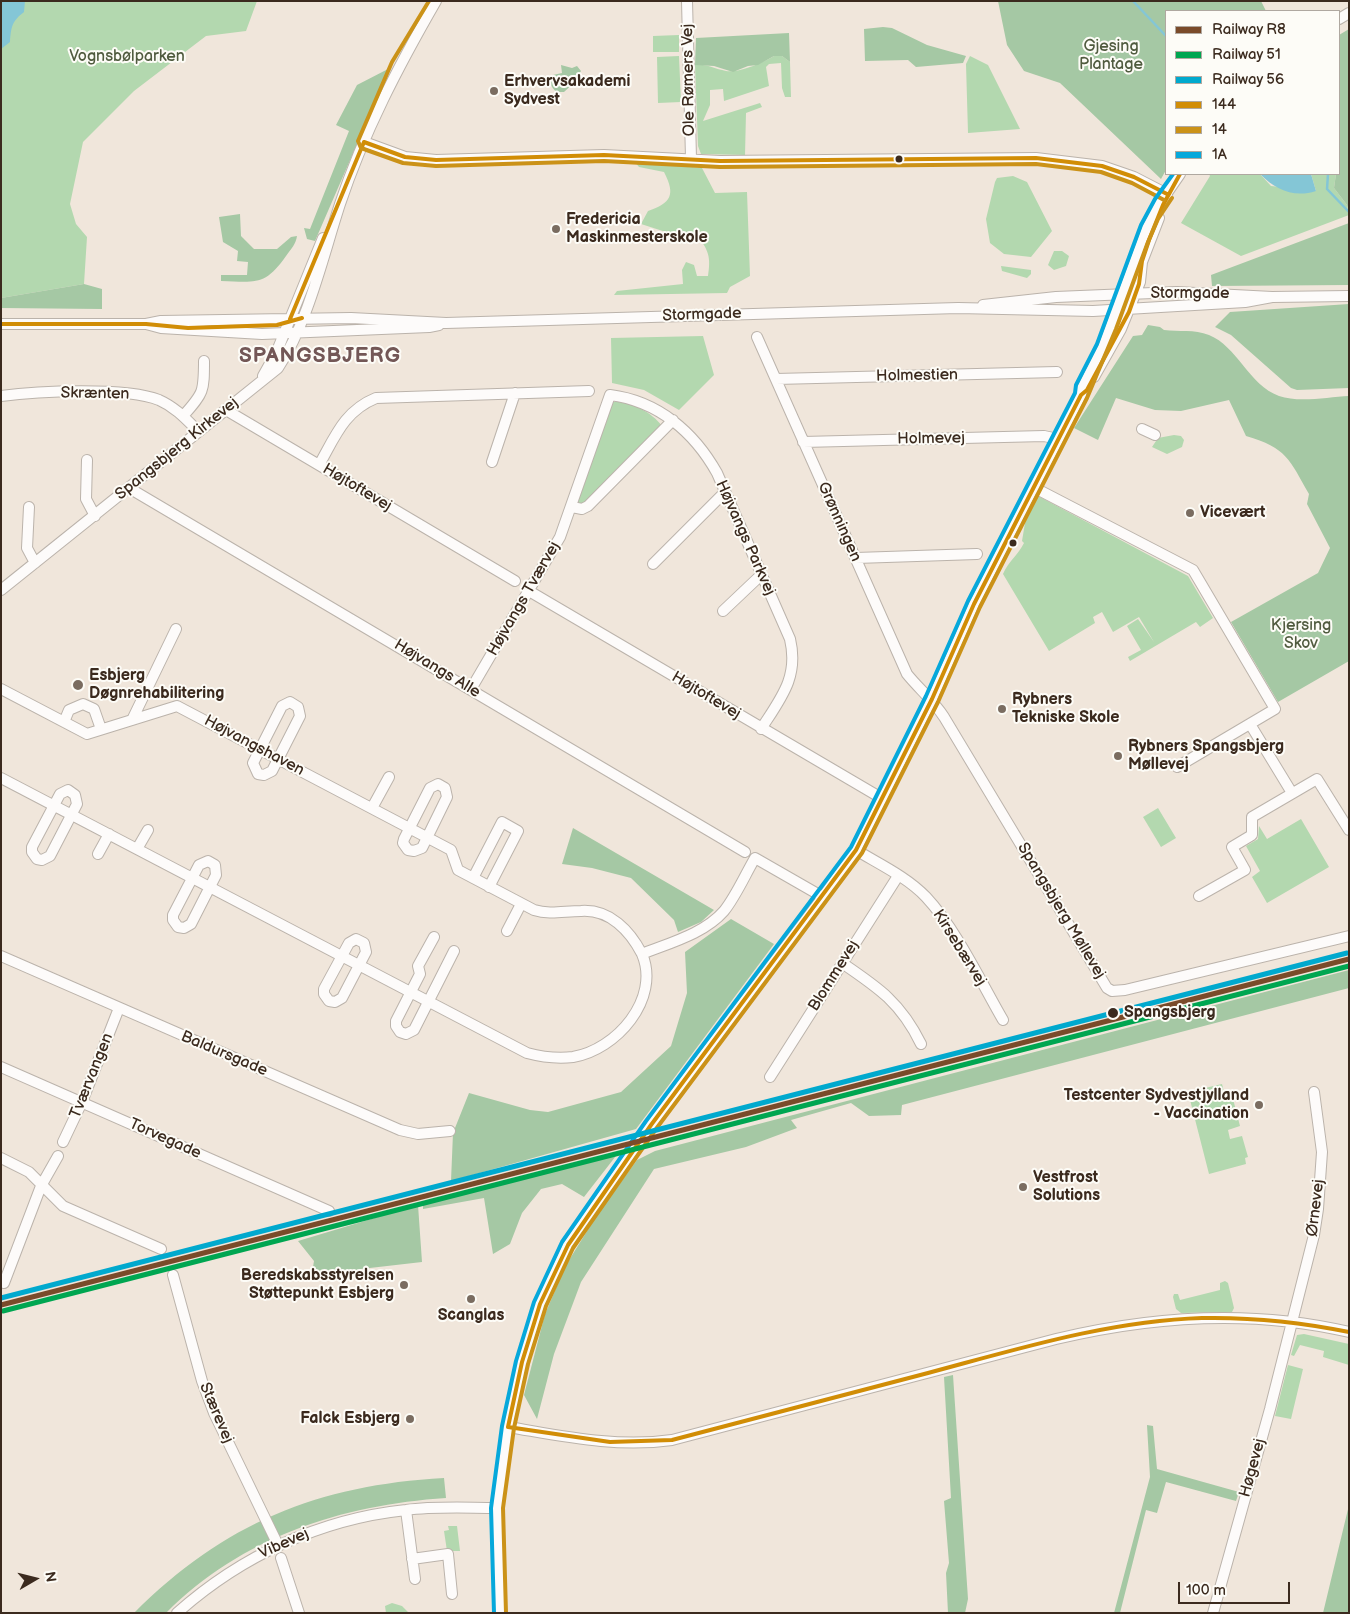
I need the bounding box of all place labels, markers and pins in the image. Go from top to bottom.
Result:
place label: Erhvervsakademi Sydvest [504,72,630,110]
marker: Erhvervsakademi Sydvest [488,85,500,97]
unlabelled marker [894,154,904,164]
place label: Fredericia Maskinmesterskole [566,210,708,248]
marker: Fredericia Maskinmesterskole [550,223,562,235]
place label: Vicevært [1200,503,1265,523]
marker: Vicevært [1184,507,1196,519]
unlabelled marker [1008,538,1018,548]
place label: Esbjerg Døgnrehabilitering [89,666,224,704]
marker: Esbjerg Døgnrehabilitering [71,678,85,692]
place label: Rybners Tekniske Skole [1012,690,1119,728]
marker: Rybners Tekniske Skole [996,703,1008,715]
place label: Rybners Spangsbjerg Møllevej [1128,737,1284,775]
marker: Rybners Spangsbjerg Møllevej [1112,750,1124,762]
place label: Spangsbjerg [1124,1003,1216,1023]
marker: Spangsbjerg [1106,1006,1120,1020]
place label: Testcenter Sydvestjylland - Vaccination [1064,1086,1249,1124]
marker: Testcenter Sydvestjylland - Vaccination [1253,1099,1265,1111]
place label: Vestfrost Solutions [1033,1168,1100,1206]
marker: Vestfrost Solutions [1017,1181,1029,1193]
place label: Beredskabsstyrelsen Støttepunkt Esbjerg [241,1266,394,1304]
marker: Beredskabsstyrelsen Støttepunkt Esbjerg [398,1279,410,1291]
marker: Scanglas [465,1293,477,1305]
place label: Scanglas [438,1306,504,1326]
place label: Falck Esbjerg [300,1409,400,1429]
marker: Falck Esbjerg [404,1413,416,1425]

